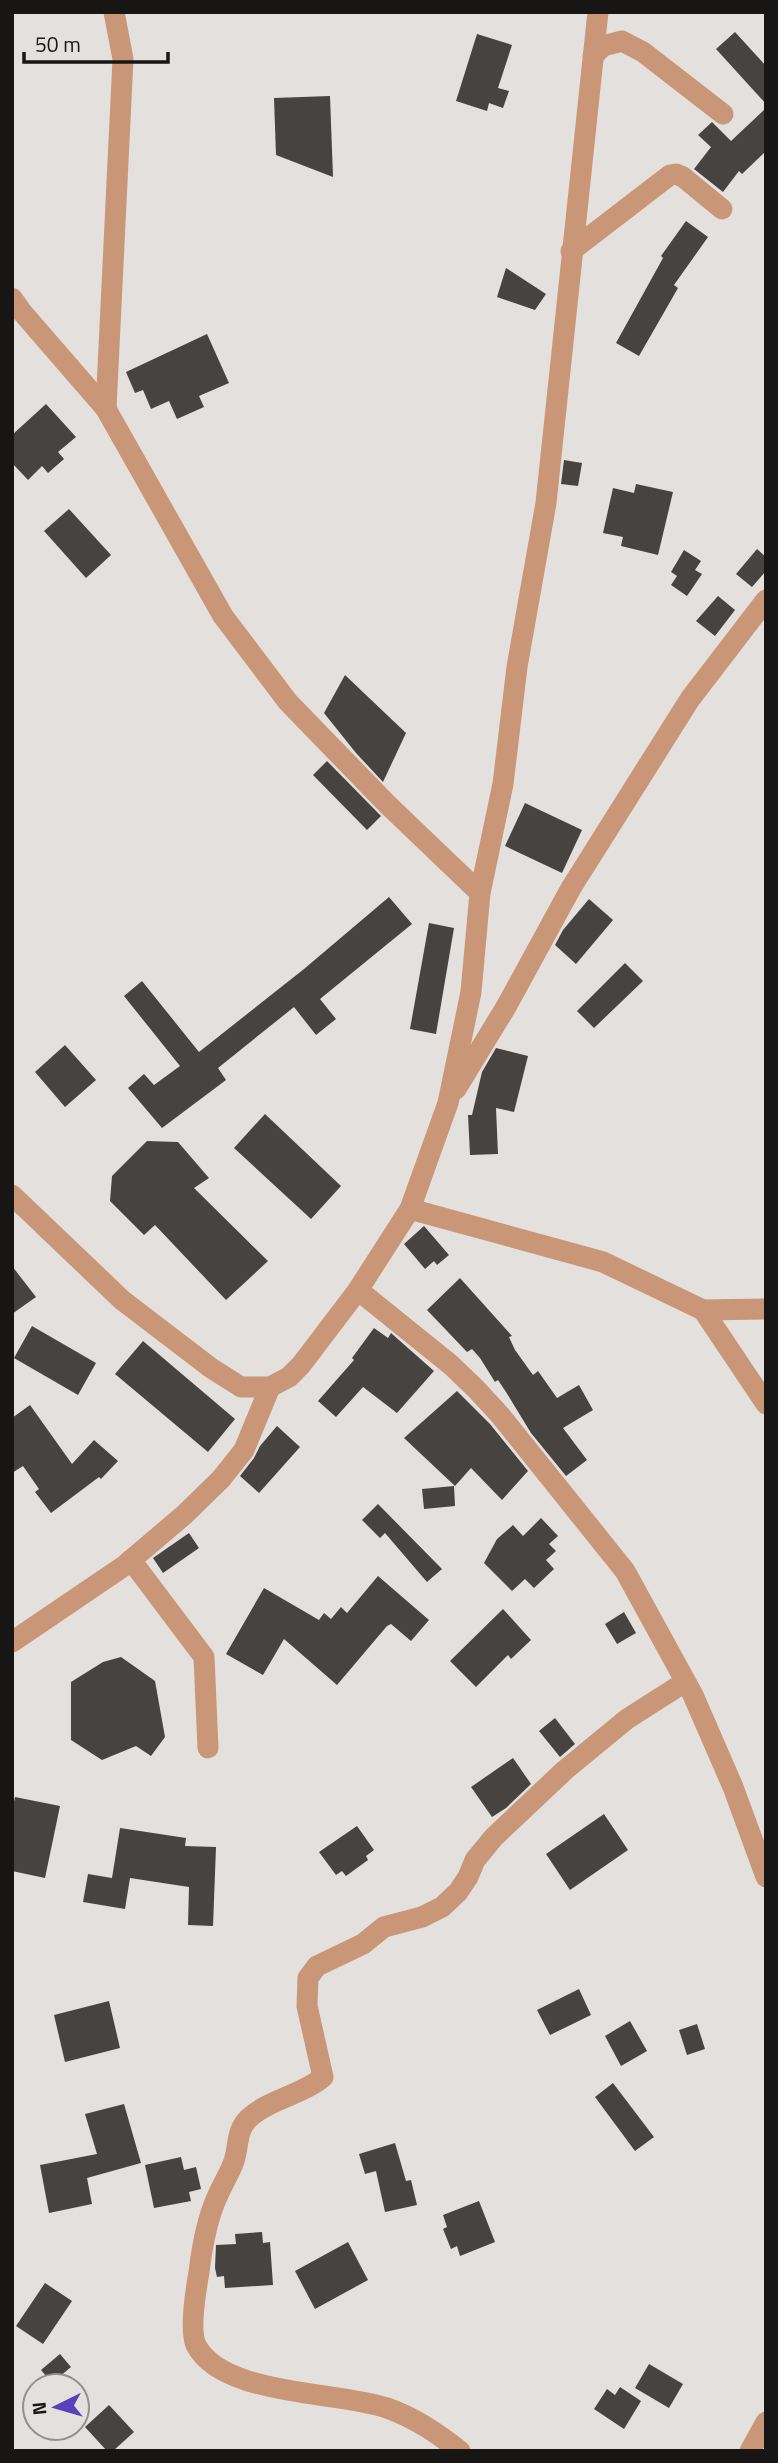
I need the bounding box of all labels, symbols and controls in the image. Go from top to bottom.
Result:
scale bar [24,21,168,65]
text: 50 m [35,28,81,60]
north arrow [21,2372,91,2442]
text: N [24,2401,54,2416]

